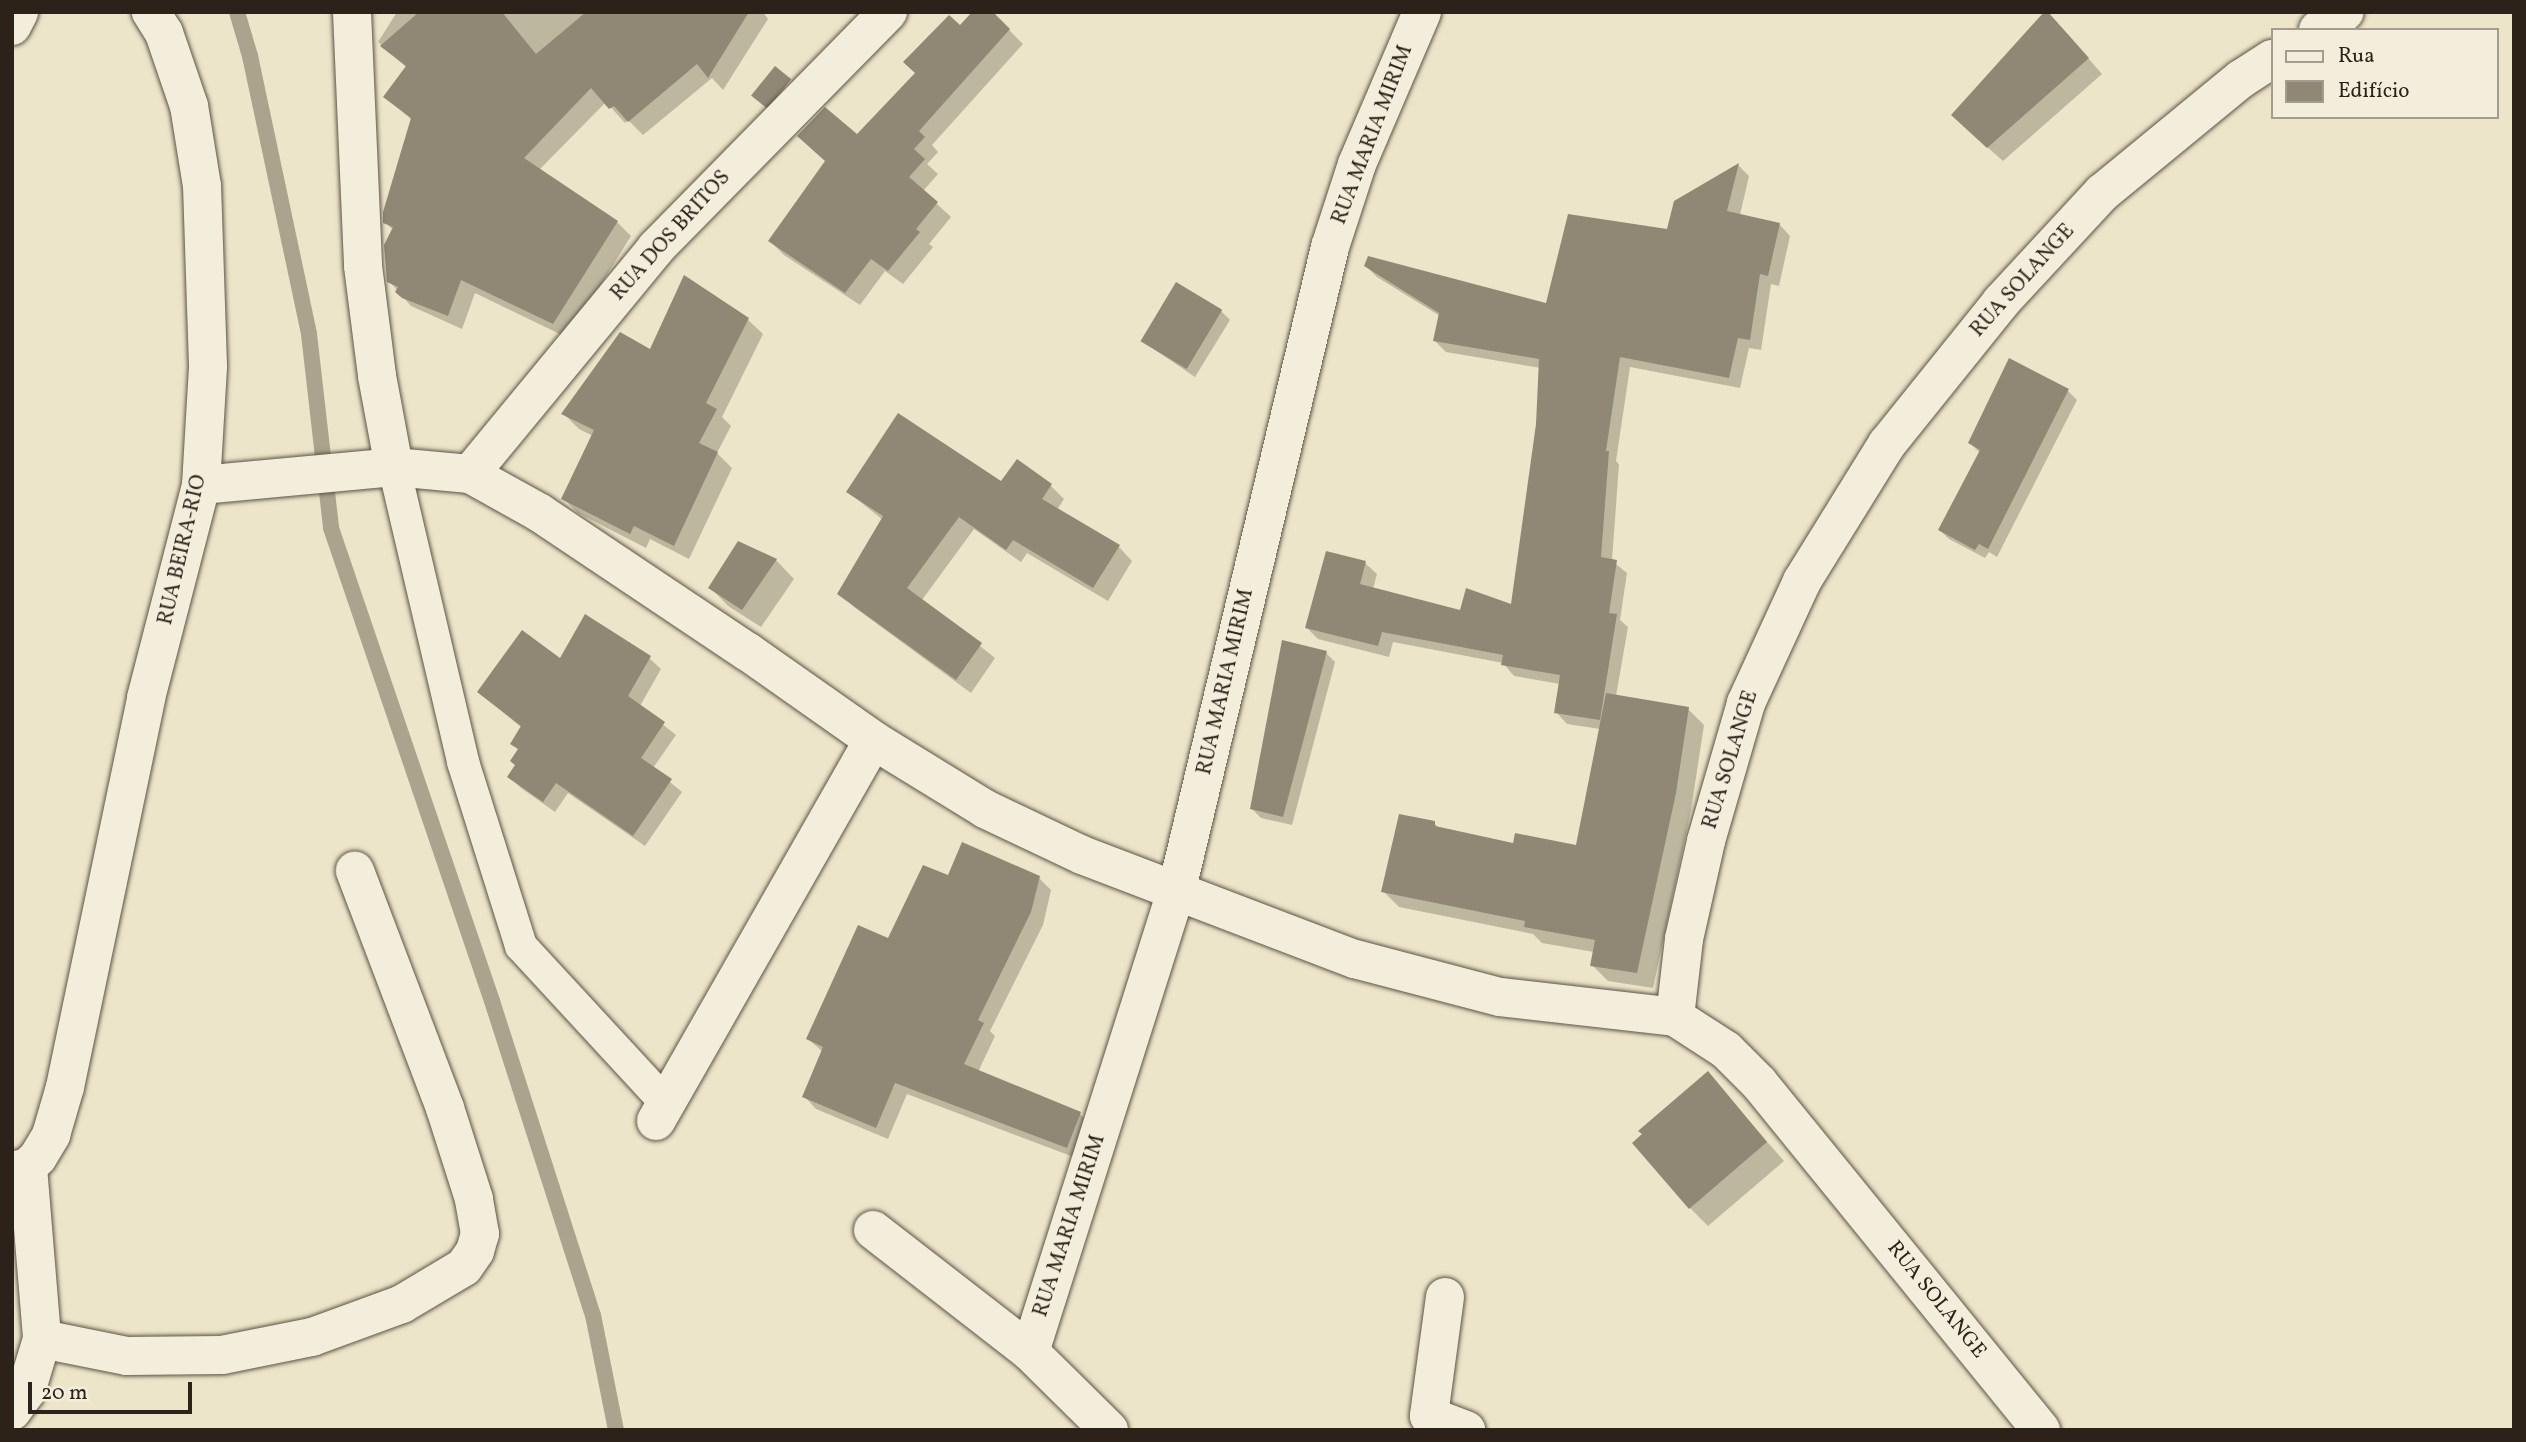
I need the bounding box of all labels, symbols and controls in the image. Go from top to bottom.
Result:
legend [2270,28,2498,119]
street label: RUA MARIA MIRIM [1327,42,1419,228]
text: Rua [2338,42,2375,71]
text: Edifício [2338,77,2410,106]
street label: RUA DOS BRITOS [606,166,736,306]
street label: RUA SOLANGE [1966,219,2080,343]
street label: RUA BEIRA-RIO [153,473,213,627]
street label: RUA MARIA MIRIM [1192,587,1260,777]
street label: RUA SOLANGE [1698,688,1764,832]
street label: RUA MARIA MIRIM [1029,1132,1111,1320]
street label: RUA SOLANGE [1881,1236,1991,1364]
scale bar [32,1368,196,1412]
text: 20 m [41,1379,87,1408]

